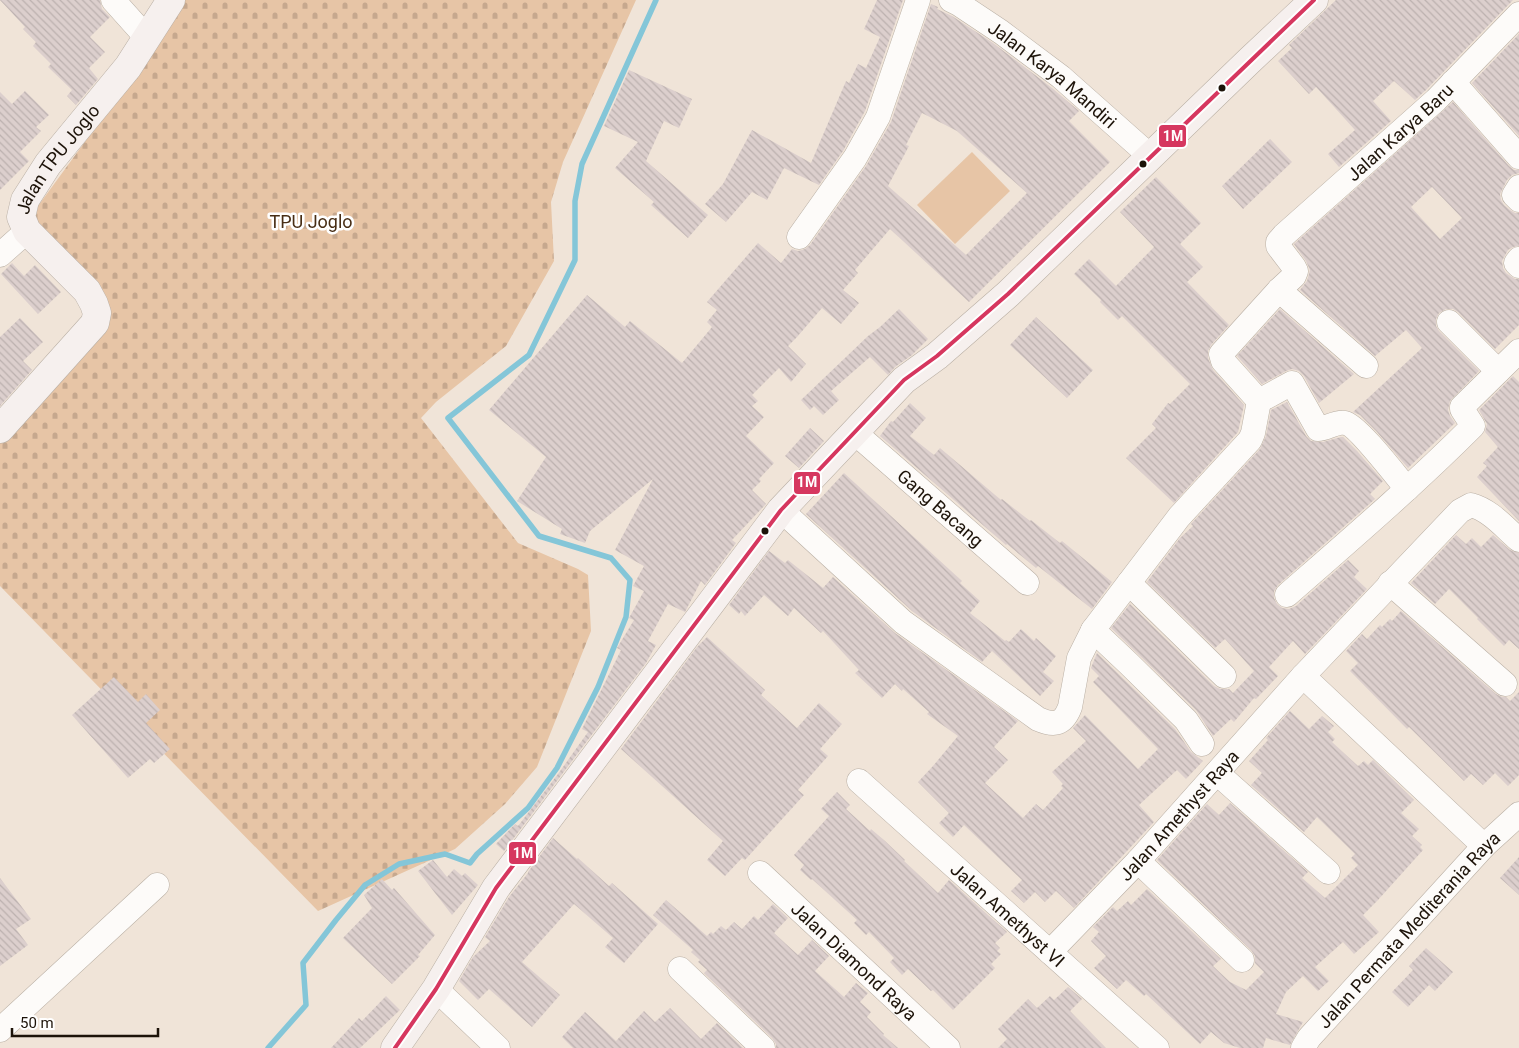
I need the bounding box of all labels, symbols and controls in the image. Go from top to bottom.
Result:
street label: Jalan Karya Mandiri [984,16,1121,132]
street label: Jalan Karya Baru [1342,79,1457,185]
unlabelled marker [1217,83,1227,93]
street label: Jalan TPU Joglo [12,100,104,216]
line badge: 1M [1158,124,1187,148]
text: 1M [1163,128,1183,144]
unlabelled marker [1138,159,1148,169]
park label: TPU Joglo [269,211,353,232]
street label: Gang Bacang [893,465,988,551]
line badge: 1M [793,471,821,495]
text: 1M [797,474,817,490]
unlabelled marker [760,526,770,536]
street label: Jalan Amethyst Raya [1115,745,1243,885]
street label: Jalan Permata Mediterania Raya [1313,827,1504,1032]
line badge: 1M [508,841,537,865]
text: 1M [513,845,533,861]
street label: Jalan Amethyst VI [947,858,1069,971]
street label: Jalan Diamond Raya [787,897,922,1024]
scale bar [12,1006,159,1038]
text: 50 m [20,1014,54,1032]

